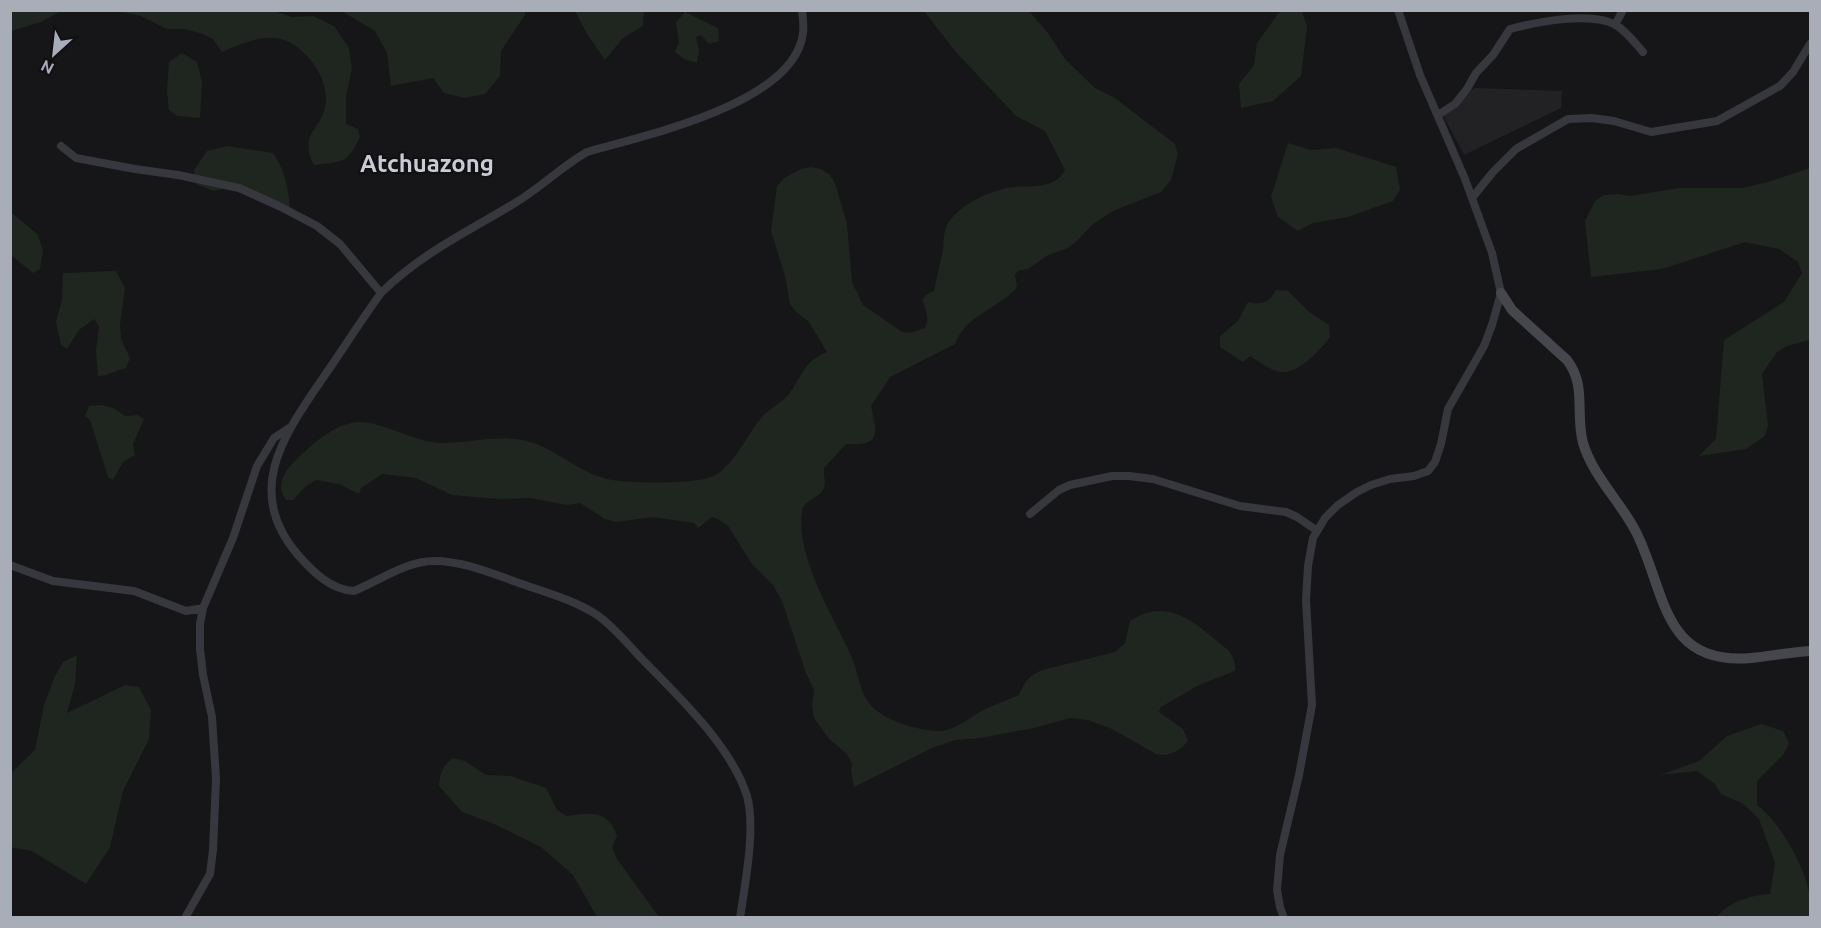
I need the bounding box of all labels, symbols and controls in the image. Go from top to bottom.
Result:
north arrow [24,24,84,84]
text: N [38,57,57,78]
district label: Atchuazong [360,150,494,177]

